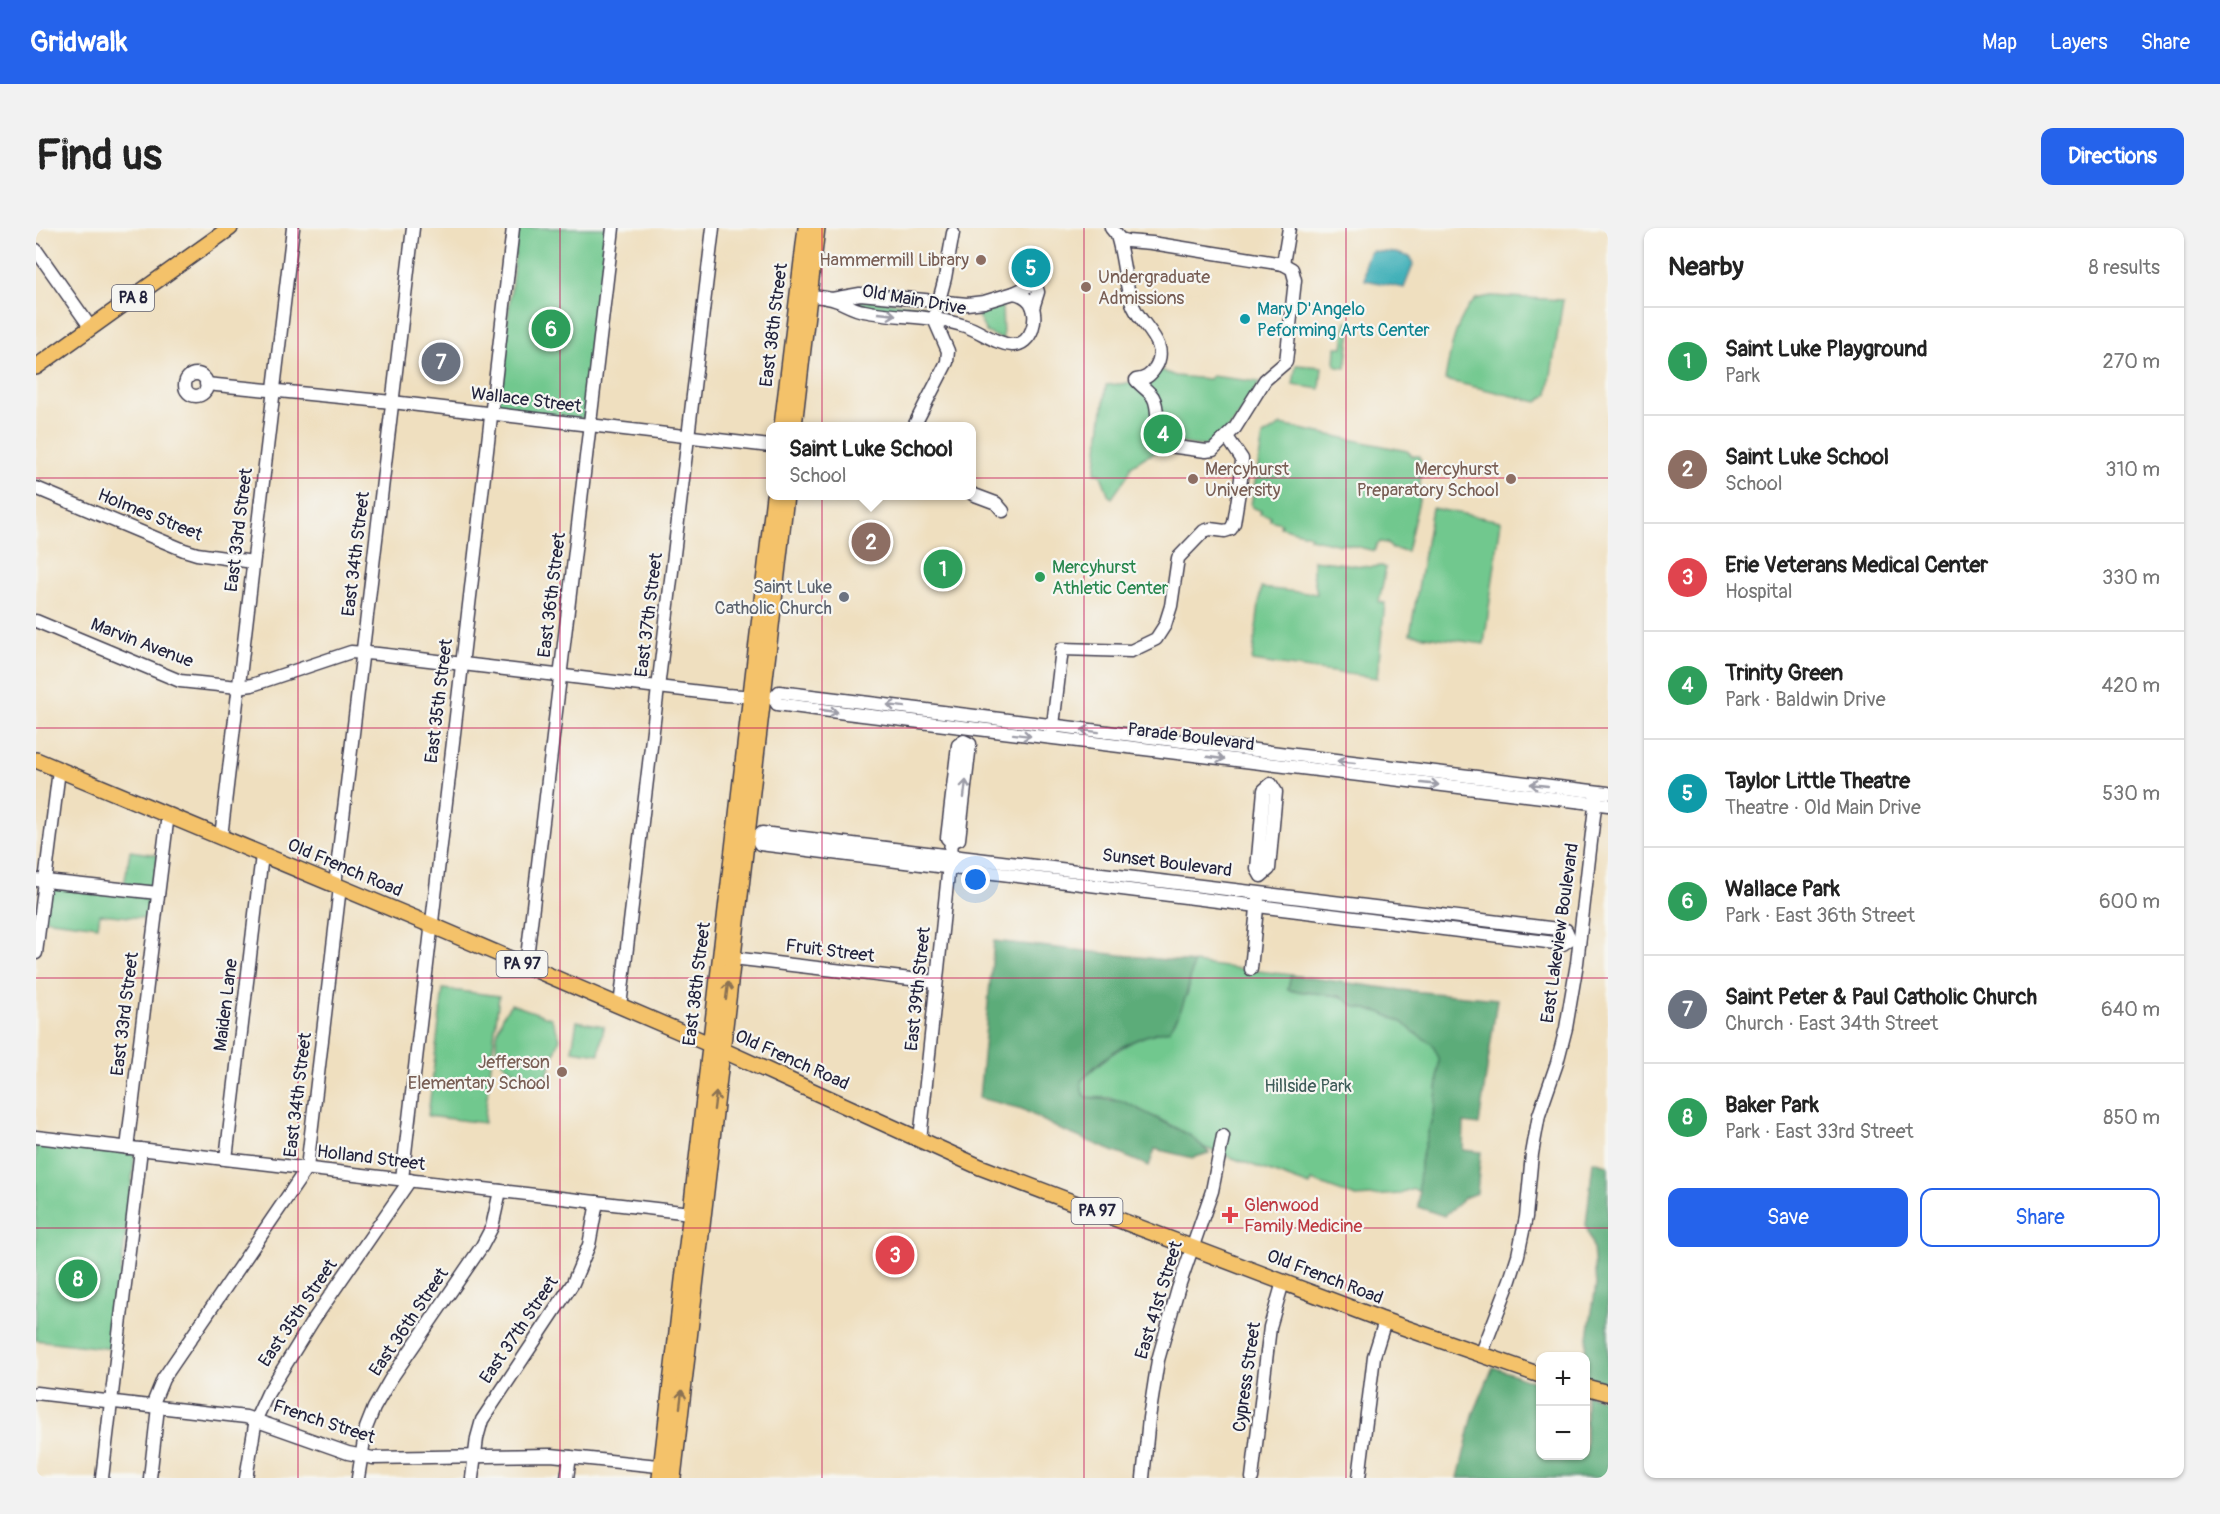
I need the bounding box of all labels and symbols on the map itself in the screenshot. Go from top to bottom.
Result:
pin: 5 [1012,246,1050,291]
place label: Hammermill Library [819,249,969,272]
marker: Hammermill Library [974,253,988,267]
street label: East 38th Street [755,261,793,388]
place label: Undergraduate Admissions [1098,266,1210,310]
street label: Old Main Drive [860,280,968,320]
marker: Undergraduate Admissions [1079,280,1093,294]
road number: PA 8 [112,285,154,311]
place label: Mary D'Angelo Peforming Arts Center [1257,298,1430,342]
pin: 6 [532,306,570,352]
one-way arrow [877,309,897,320]
marker: Mary D'Angelo Peforming Arts Center [1238,312,1252,326]
pin: 7 [422,340,460,384]
street label: Wallace Street [469,382,583,418]
pin: 4 [1144,412,1182,456]
place label: Mercyhurst University [1205,458,1290,502]
place label: Mercyhurst Preparatory School [1357,458,1500,502]
street label: East 33rd Street [220,466,258,593]
marker: Mercyhurst University [1186,472,1200,486]
marker: Mercyhurst Preparatory School [1504,472,1518,486]
street label: Holmes Street [94,484,206,547]
street label: East 34th Street [337,489,375,618]
pin: 2 [852,520,890,564]
street label: East 36th Street [533,530,571,659]
pin: 1 [924,546,962,592]
street label: East 37th Street [630,551,668,678]
place label: Mercyhurst Athletic Center [1052,556,1169,600]
marker: Mercyhurst Athletic Center [1033,570,1047,584]
place label: Saint Luke Catholic Church [715,576,832,620]
marker: Saint Luke Catholic Church [837,590,851,604]
street label: Marvin Avenue [87,613,197,673]
street label: East 35th Street [420,637,458,765]
one-way arrow [887,701,907,712]
one-way arrow [818,705,838,716]
street label: Parade Boulevard [1126,718,1256,756]
one-way arrow [1080,725,1100,736]
one-way arrow [1012,730,1031,741]
one-way arrow [1205,753,1225,764]
one-way arrow [1336,756,1356,767]
one-way arrow [1420,779,1439,790]
one-way arrow [1530,779,1550,790]
one-way arrow [959,780,970,800]
street label: Old French Road [284,833,406,903]
street label: East Lakeview Boulevard [1536,842,1584,1024]
street label: Sunset Boulevard [1101,844,1233,882]
your location [961,865,990,894]
street label: East 38th Street [678,920,716,1047]
street label: East 39th Street [900,925,936,1052]
street label: Fruit Street [784,934,877,968]
street label: East 33rd Street [106,950,144,1077]
road number: PA 97 [496,951,548,977]
street label: Maiden Lane [209,957,243,1053]
one-way arrow [722,982,733,1002]
street label: Old French Road [731,1025,853,1095]
street label: East 34th Street [279,1030,317,1159]
place label: Jefferson Elementary School [408,1051,550,1095]
marker: Jefferson Elementary School [555,1065,569,1079]
park label: Hillside Park [1264,1075,1352,1098]
one-way arrow [710,1091,721,1111]
street label: Holland Street [315,1140,427,1176]
place label: Glenwood Family Medicine [1244,1194,1362,1238]
road number: PA 97 [1072,1198,1122,1224]
marker: Glenwood Family Medicine [1221,1206,1239,1224]
pin: 3 [876,1232,914,1278]
street label: East 41st Street [1130,1237,1188,1362]
street label: Old French Road [1264,1244,1386,1310]
street label: East 35th Street [253,1254,343,1371]
pin: 8 [58,1256,98,1302]
street label: East 36th Street [364,1263,454,1381]
street label: East 37th Street [475,1271,564,1388]
street label: Cypress Street [1228,1320,1266,1434]
one-way arrow [676,1390,687,1409]
street label: French Street [270,1395,379,1450]

